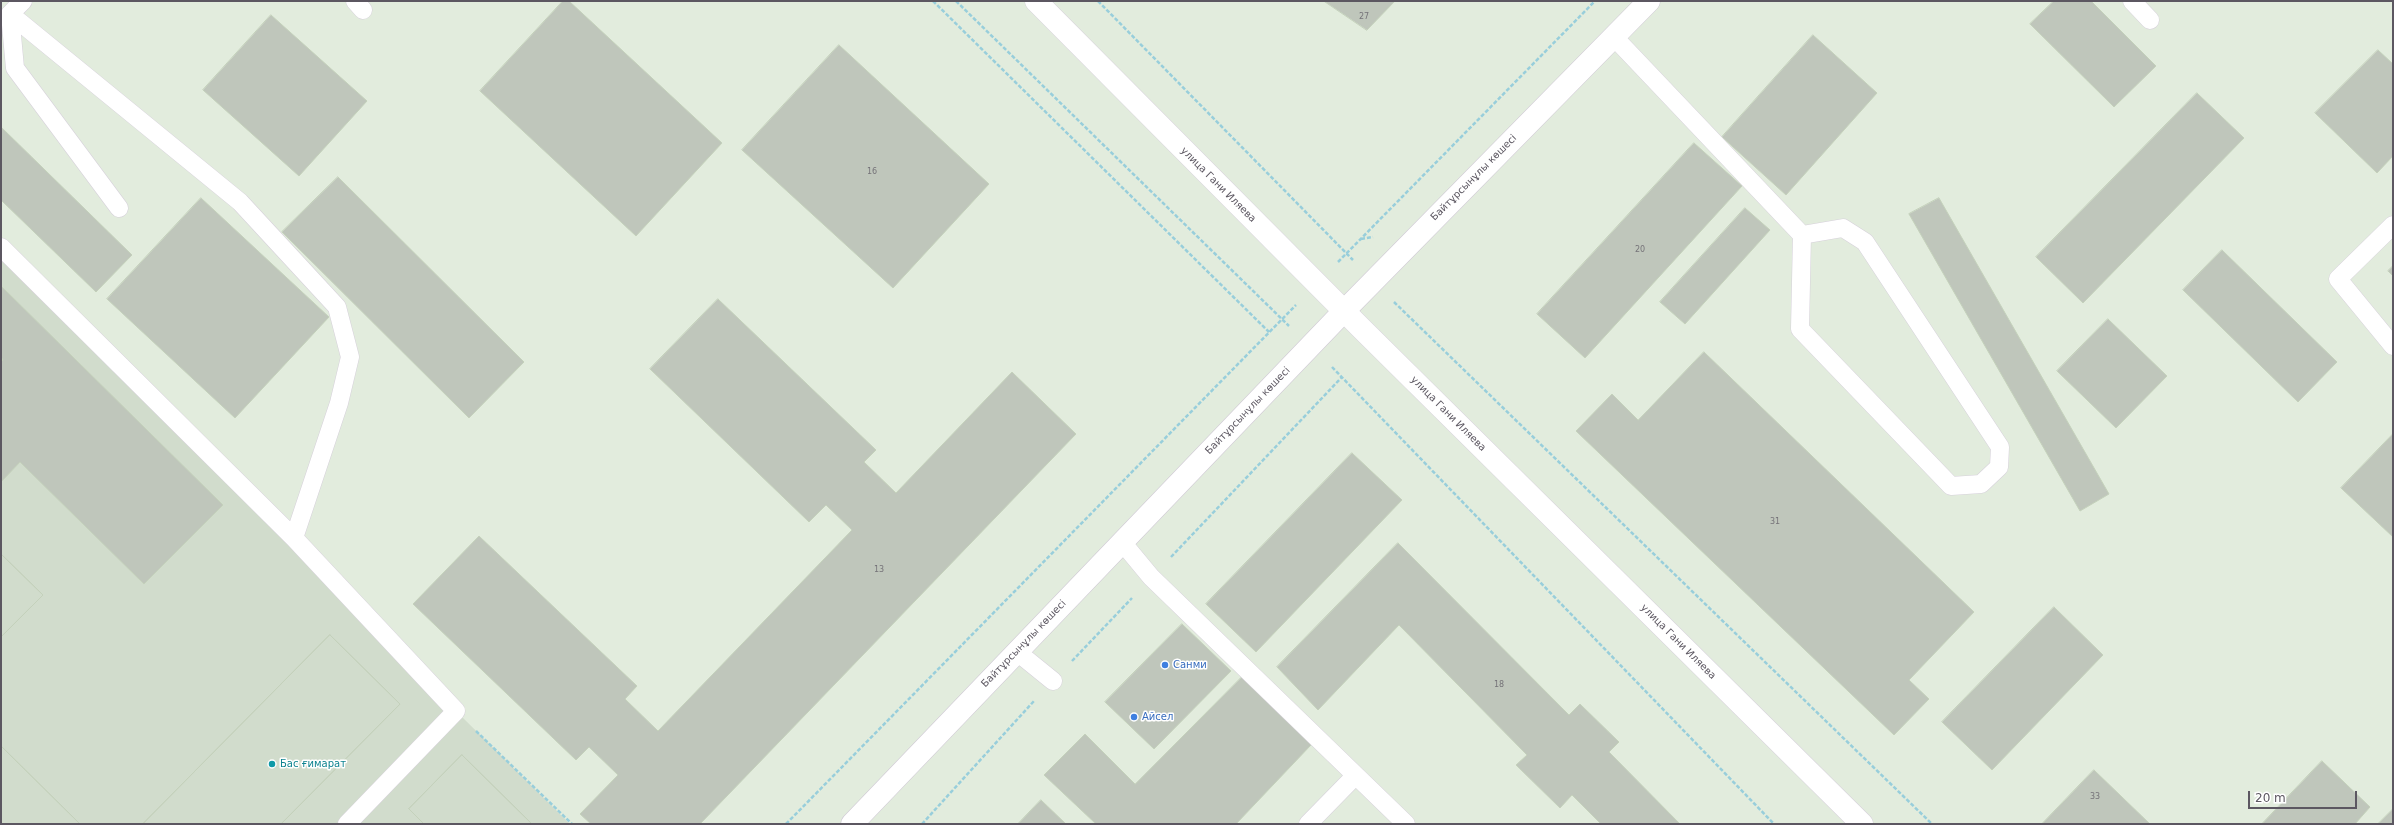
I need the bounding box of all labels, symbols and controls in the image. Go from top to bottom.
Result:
house number: 27 [1359,12,1369,22]
street label: Байтұрсынұлы көшесі [1429,133,1519,223]
street label: улица Гани Иляева [1178,145,1258,225]
house number: 16 [867,167,877,177]
house number: 20 [1635,245,1645,255]
street label: Байтұрсынұлы көшесі [1203,365,1293,457]
street label: улица Гани Иляева [1408,374,1488,454]
house number: 31 [1770,517,1780,527]
house number: 13 [874,565,884,575]
street label: Байтұрсынұлы көшесі [979,598,1069,690]
street label: улица Гани Иляева [1638,602,1718,682]
place label: Санми [1173,659,1207,671]
marker: Санми [1160,660,1170,670]
house number: 18 [1494,680,1504,690]
place label: Айсел [1142,711,1173,723]
marker: Айсел [1129,712,1139,722]
place label: Бас ғимарат [280,758,346,770]
marker: Бас ғимарат [267,759,277,769]
scale bar [2250,783,2359,809]
text: 20 m [2255,791,2286,805]
house number: 33 [2090,792,2100,802]

